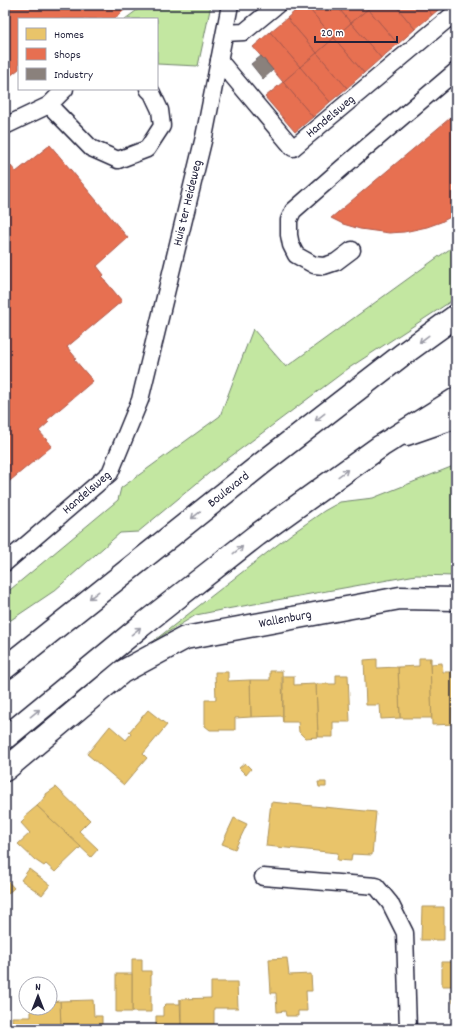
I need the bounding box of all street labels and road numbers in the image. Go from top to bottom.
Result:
street label: Handelsweg [302,90,360,143]
street label: Huis ter Heideweg [168,158,208,248]
street label: Handelsweg [58,466,116,519]
street label: Boulevard [204,467,254,513]
street label: Wallenburg [257,605,313,634]

